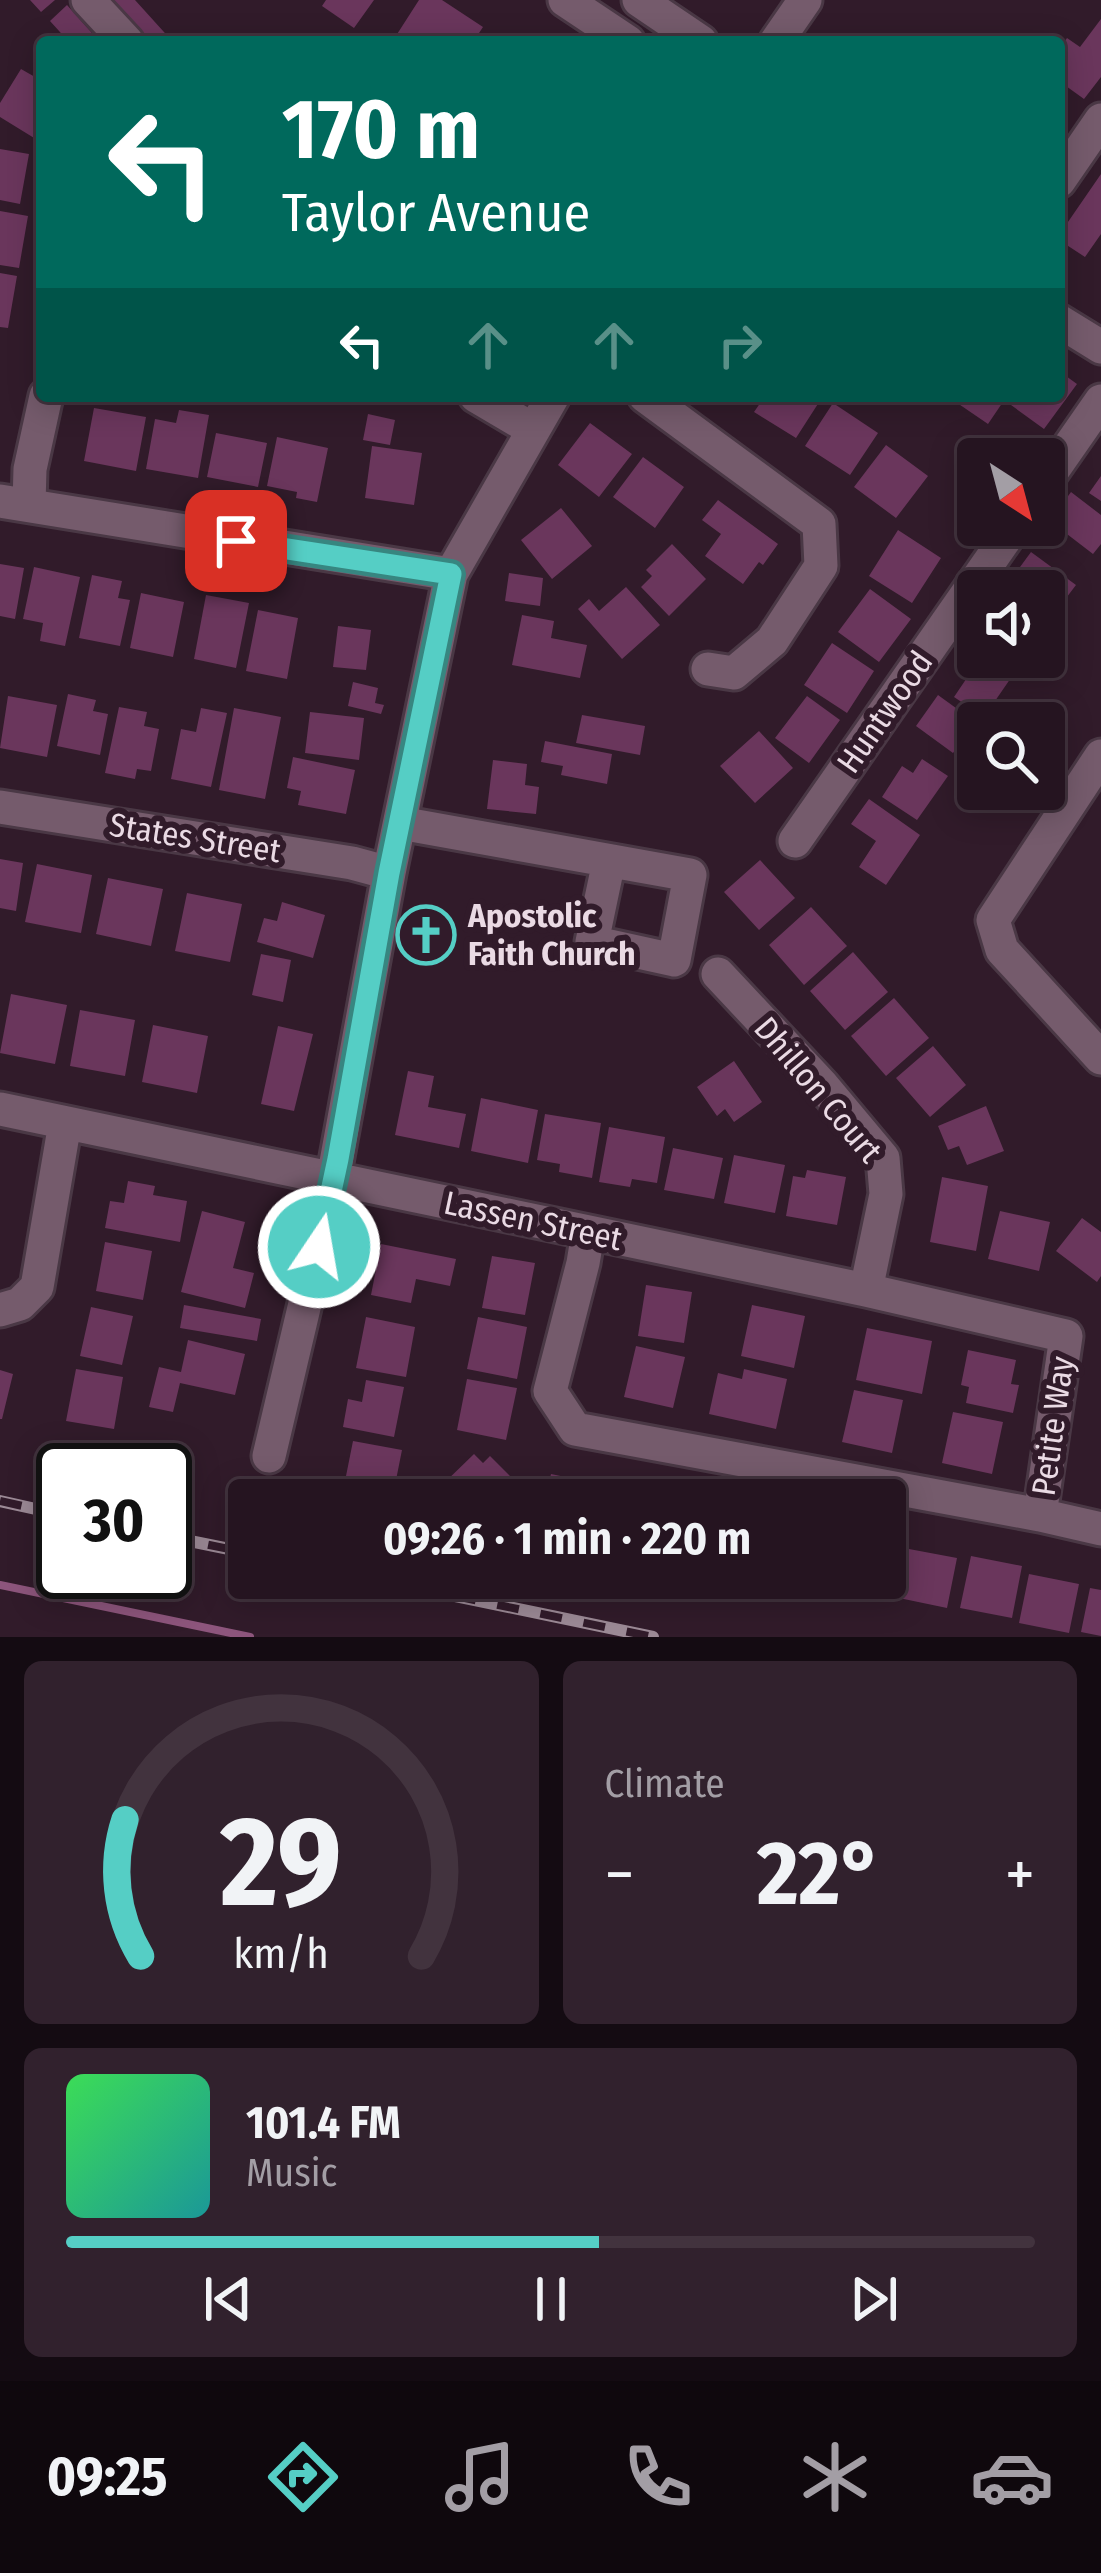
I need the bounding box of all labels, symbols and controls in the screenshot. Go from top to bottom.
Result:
text: 170 m [282,79,480,180]
icon: left [84,84,240,240]
text: Taylor Avenue [282,181,590,245]
icon: left [329,312,395,378]
icon: ahead [455,312,521,378]
icon: ahead [581,312,647,378]
icon: right [707,312,773,378]
north arrow [957,438,1065,546]
map controls [957,438,1065,810]
pin [185,490,287,592]
icon: arrive [203,508,269,574]
button: sound [957,570,1065,678]
street label: Huntwood [829,643,941,781]
button: search [957,702,1065,810]
street label: States Street [107,805,284,871]
place label: Apostolic Faith Church [467,896,636,974]
church icon: Apostolic Faith Church [395,904,457,966]
street label: Dhillon Court [746,1009,891,1171]
street label: Lassen Street [440,1183,626,1259]
position arrow [256,1184,382,1310]
street label: Petite Way [1023,1354,1083,1498]
speed limit sign: 30 [36,1443,192,1599]
text: 09:26 · 1 min · 220 m [383,1512,751,1566]
text: Climate [605,1761,725,1807]
text: 29 [219,1788,342,1938]
text: 22° [757,1820,882,1928]
text: − [605,1835,634,1914]
text: + [1005,1835,1035,1914]
text: km/h [233,1927,329,1978]
text: 101.4 FM [246,2096,401,2150]
text: Music [246,2150,337,2196]
icon: previous [195,2266,261,2332]
icon: pause [518,2266,584,2332]
icon: next [841,2266,907,2332]
icon: directions [261,2435,345,2519]
icon: music [438,2435,522,2519]
icon: phone [616,2435,700,2519]
icon: climate [793,2435,877,2519]
icon: car [970,2435,1054,2519]
text: 09:25 [47,2445,168,2509]

